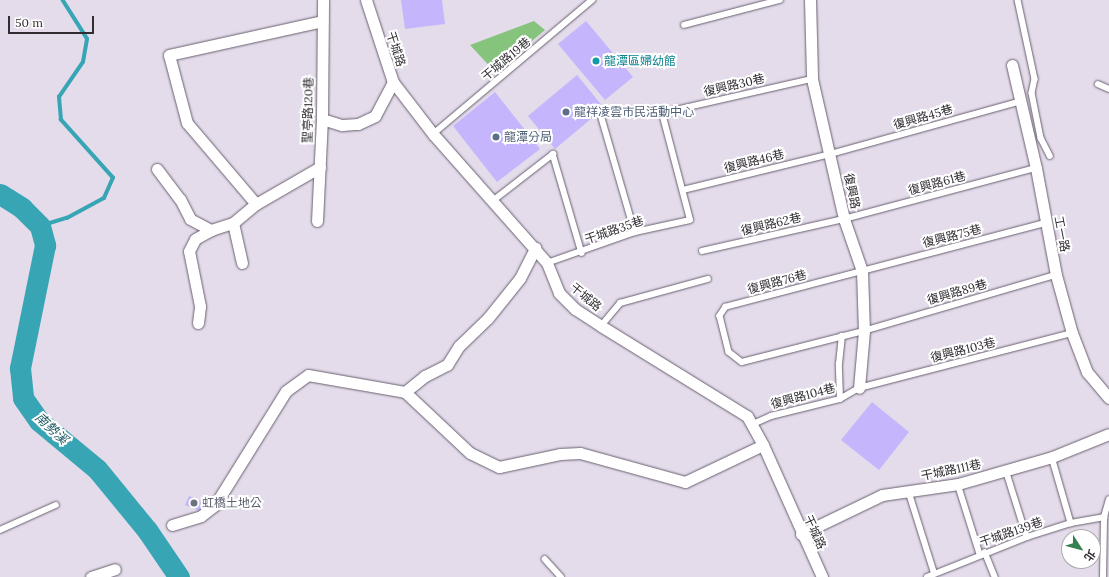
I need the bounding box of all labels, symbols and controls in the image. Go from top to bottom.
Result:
scale bar [10,8,96,34]
text: 50 m [15,15,43,30]
street label: 干城路 [384,30,408,68]
street label: 干城路19巷 [479,34,533,84]
place label: 龍潭區婦幼館 [604,54,676,68]
marker: 龍潭區婦幼館 [591,56,601,66]
street label: 復興路30巷 [702,71,766,99]
street label: 聖亭路120巷 [300,77,316,143]
street label: 復興路45巷 [892,102,954,132]
place label: 龍祥凌雲市民活動中心 [574,105,694,119]
marker: 龍祥凌雲市民活動中心 [561,107,571,117]
place label: 龍潭分局 [504,130,552,144]
marker: 龍潭分局 [491,132,501,142]
street label: 復興路46巷 [722,147,786,175]
street label: 復興路61巷 [906,168,968,198]
street label: 復興路 [841,172,863,210]
street label: 復興路62巷 [739,210,803,238]
street label: 干城路35巷 [583,213,645,247]
street label: 工一路 [1051,215,1073,253]
street label: 復興路75巷 [921,222,983,250]
street label: 復興路76巷 [746,267,808,297]
street label: 復興路89巷 [925,277,989,307]
street label: 干城路 [567,280,605,314]
street label: 復興路103巷 [929,335,997,365]
street label: 復興路104巷 [769,380,837,412]
water label: 南勢溪 [31,410,71,448]
street label: 干城路111巷 [920,457,982,483]
place label: 虹橋土地公 [202,496,262,510]
marker: 虹橋土地公 [189,498,199,508]
street label: 干城路 [801,513,829,551]
street label: 干城路139巷 [977,514,1045,550]
north arrow [1061,529,1101,569]
text: 北 [1081,547,1099,564]

